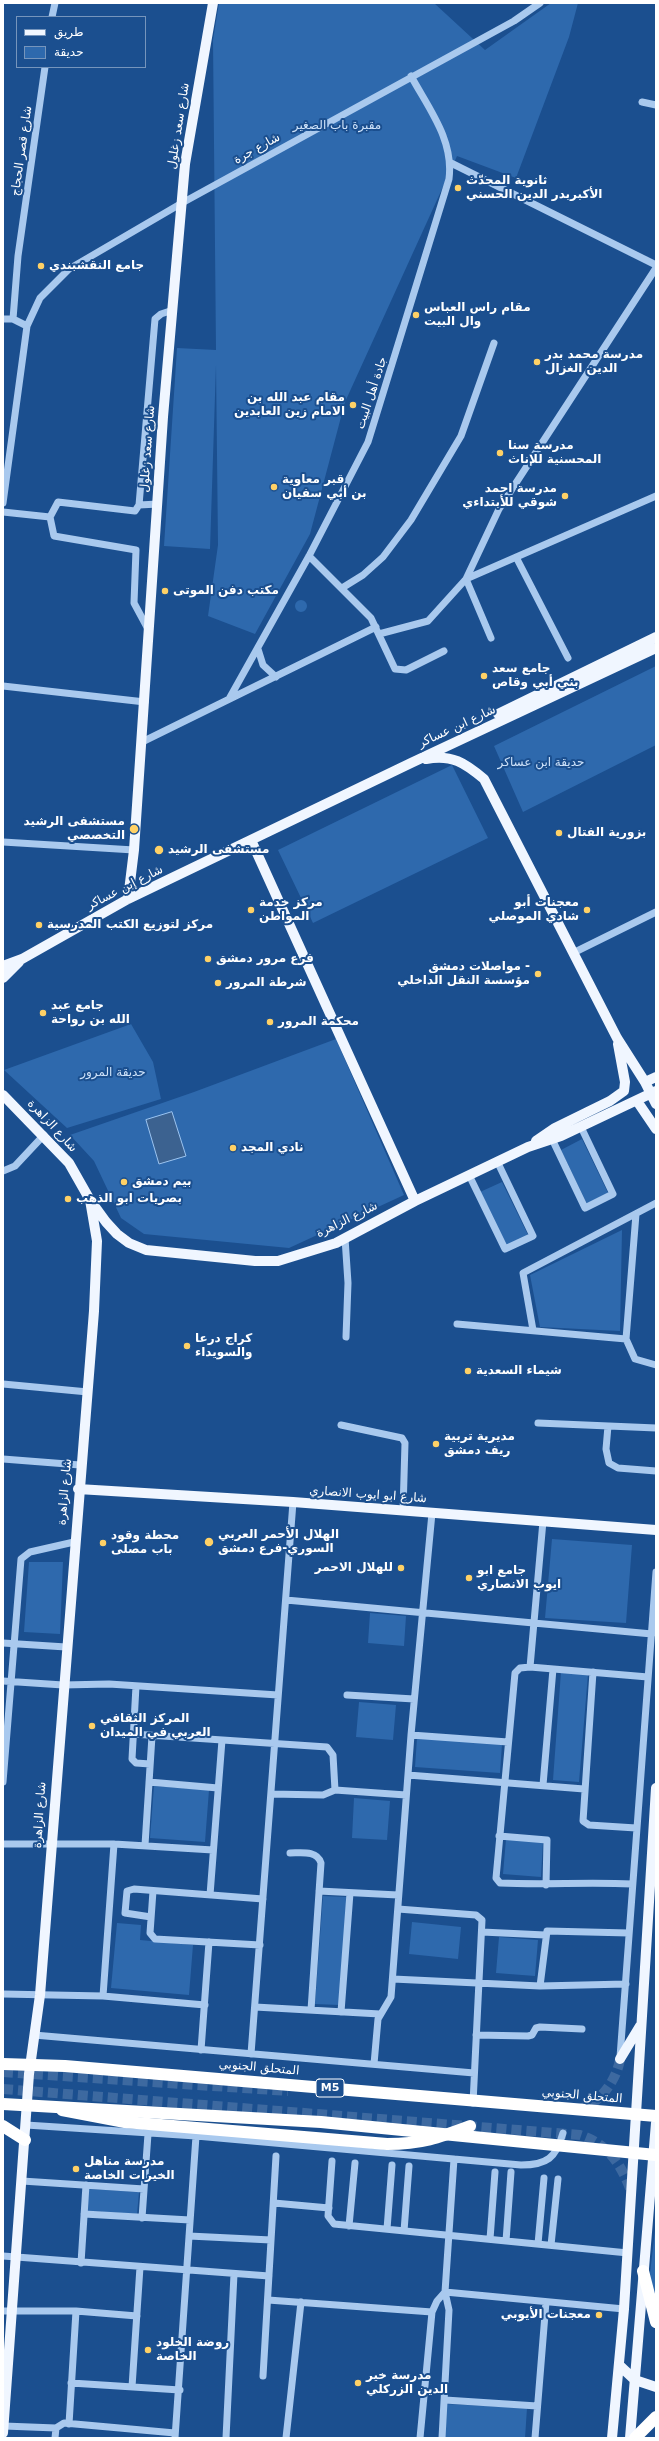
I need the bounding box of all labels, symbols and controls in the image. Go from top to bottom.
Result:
legend [16,16,146,68]
text: طريق [54,25,84,39]
text: حديقة [54,45,84,59]
street label: شارع سعد زغلول [165,82,193,170]
street label: شارع قصر الحجاج [9,105,35,197]
park label: مقبرة باب الصغير [293,119,381,133]
street label: شارع جرة [231,130,283,168]
place label: ثانوية المحدّث الأكبربدر الدين الحسني [466,174,602,202]
marker: ثانوية المحدّث الأكبربدر الدين الحسني [453,183,463,193]
place label: جامع النقشبندي [49,259,144,273]
marker: جامع النقشبندي [36,261,46,271]
place label: مقام راس العباس وال البيت [424,301,531,329]
marker: مقام راس العباس وال البيت [411,310,421,320]
place label: مدرسة محمد بدر الدين الغزال [545,348,643,376]
street label: جادة أهل البيت [354,355,390,431]
marker: مدرسة محمد بدر الدين الغزال [532,357,542,367]
place label: مقام عبد الله بن الامام زين العابدين [234,391,345,419]
marker: مقام عبد الله بن الامام زين العابدين [348,400,358,410]
street label: شارع سعد زغلول [138,405,158,493]
place label: مدرسة سنا المحسنية للإناث [508,439,601,467]
marker: مدرسة سنا المحسنية للإناث [495,448,505,458]
place label: قبر معاوية بن أبي سفيان [282,473,367,501]
marker: قبر معاوية بن أبي سفيان [269,482,279,492]
place label: مدرسة احمد شوقي للأبتداءي [462,482,557,510]
marker: مدرسة احمد شوقي للأبتداءي [560,491,570,501]
place label: مكتب دفن الموتى [173,584,279,598]
marker: مكتب دفن الموتى [160,586,170,596]
place label: جامع سعد بني أبي وقاص [492,662,579,690]
marker: جامع سعد بني أبي وقاص [479,671,489,681]
street label: شارع ابن عساكر [416,703,498,751]
park label: حديقة ابن عساكر [498,756,584,770]
place label: مستشفى الرشيد التخصصي [24,815,125,843]
marker: مستشفى الرشيد التخصصي [128,823,140,835]
place label: بزورية الفتال [567,826,646,840]
marker: بزورية الفتال [554,828,564,838]
place label: مستشفى الرشيد [168,843,269,857]
marker: مستشفى الرشيد [153,844,165,856]
street label: شارع إبن عساكر [84,863,166,913]
place label: مركز خدمة المواطن [259,896,323,924]
place label: معجنات أبو شادي الموصلي [489,896,579,924]
marker: مركز خدمة المواطن [246,905,256,915]
marker: معجنات أبو شادي الموصلي [582,905,592,915]
place label: مركز لتوزيع الكتب المدرسية [47,918,213,932]
marker: مركز لتوزيع الكتب المدرسية [34,920,44,930]
place label: فرع مرور دمشق [216,952,314,966]
marker: فرع مرور دمشق [203,954,213,964]
place label: مواصلات دمشق - مؤسسة النقل الداخلي [397,960,530,988]
marker: مواصلات دمشق - مؤسسة النقل الداخلي [533,969,543,979]
place label: شرطة المرور [226,976,307,990]
marker: شرطة المرور [213,978,223,988]
place label: جامع عبد الله بن رواحة [51,999,130,1027]
marker: جامع عبد الله بن رواحة [38,1008,48,1018]
place label: محكمة المرور [278,1015,359,1029]
marker: محكمة المرور [265,1017,275,1027]
park label: حديقة المرور [80,1066,146,1080]
street label: شارع الزاهرة [24,1097,80,1155]
place label: نادي المجد [241,1141,304,1155]
marker: نادي المجد [228,1143,238,1153]
place label: بيم دمشق [132,1175,192,1189]
marker: بيم دمشق [119,1177,129,1187]
place label: بصريات ابو الذهب [76,1192,182,1206]
marker: بصريات ابو الذهب [63,1194,73,1204]
street label: شارع الزاهرة [314,1199,380,1241]
place label: كراج درعا والسويداء [195,1332,252,1360]
marker: كراج درعا والسويداء [182,1341,192,1351]
place label: شيماء السعدية [476,1364,562,1378]
marker: شيماء السعدية [463,1366,473,1376]
place label: مديرية تربية ريف دمشق [444,1430,515,1458]
marker: مديرية تربية ريف دمشق [431,1439,441,1449]
street label: شارع الزاهرة [55,1458,75,1526]
street label: شارع ابو ايوب الانصاري [309,1484,427,1506]
place label: الهلال الأحمر العربي السوري-فرع دمشق [218,1528,339,1556]
place label: محطة وقود باب مصلى [111,1529,179,1557]
marker: الهلال الأحمر العربي السوري-فرع دمشق [203,1536,215,1548]
marker: محطة وقود باب مصلى [98,1538,108,1548]
place label: للهلال الاحمر [315,1561,393,1575]
marker: للهلال الاحمر [396,1563,406,1573]
place label: جامع ابو ايوب الانصاري [477,1564,561,1592]
marker: جامع ابو ايوب الانصاري [464,1573,474,1583]
place label: المركز الثقافي العربي في الميدان [100,1712,211,1740]
marker: المركز الثقافي العربي في الميدان [87,1721,97,1731]
street label: شارع الزاهرة [30,1781,50,1849]
street label: المتحلق الجنوبي [218,2057,300,2079]
road number: M5 [316,2079,344,2097]
street label: المتحلق الجنوبي [541,2085,623,2107]
place label: مدرسة مناهل الخيرات الخاصة [84,2155,175,2183]
marker: مدرسة مناهل الخيرات الخاصة [71,2164,81,2174]
place label: معجنات الأيوبي [501,2308,591,2322]
marker: معجنات الأيوبي [594,2310,604,2320]
place label: روضة الخلود الخاصة [156,2336,229,2364]
marker: روضة الخلود الخاصة [143,2345,153,2355]
place label: مدرسة خير الدين الزركلي [366,2369,448,2397]
marker: مدرسة خير الدين الزركلي [353,2378,363,2388]

